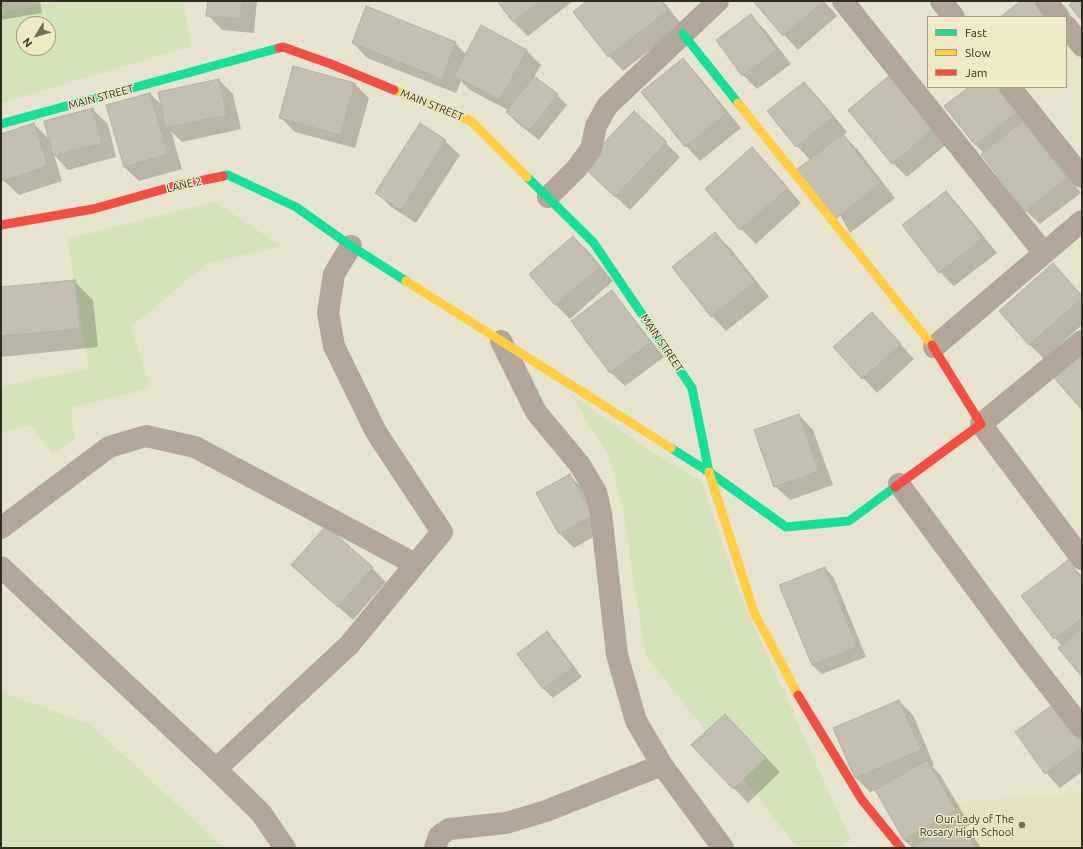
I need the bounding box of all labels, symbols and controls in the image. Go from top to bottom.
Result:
north arrow [16,16,56,56]
legend [927,16,1067,88]
text: Fast [965,26,987,39]
text: N [20,36,35,50]
text: Slow [965,46,991,59]
text: Jam [965,66,987,79]
street label: MAIN STREET [67,82,135,112]
street label: MAIN STREET [398,86,466,124]
street label: LANE 2 [165,175,203,195]
street label: MAIN STREET [638,312,686,374]
place label: Our Lady of The Rosary High School [920,812,1014,838]
marker: Our Lady of The Rosary High School [1017,820,1027,830]

